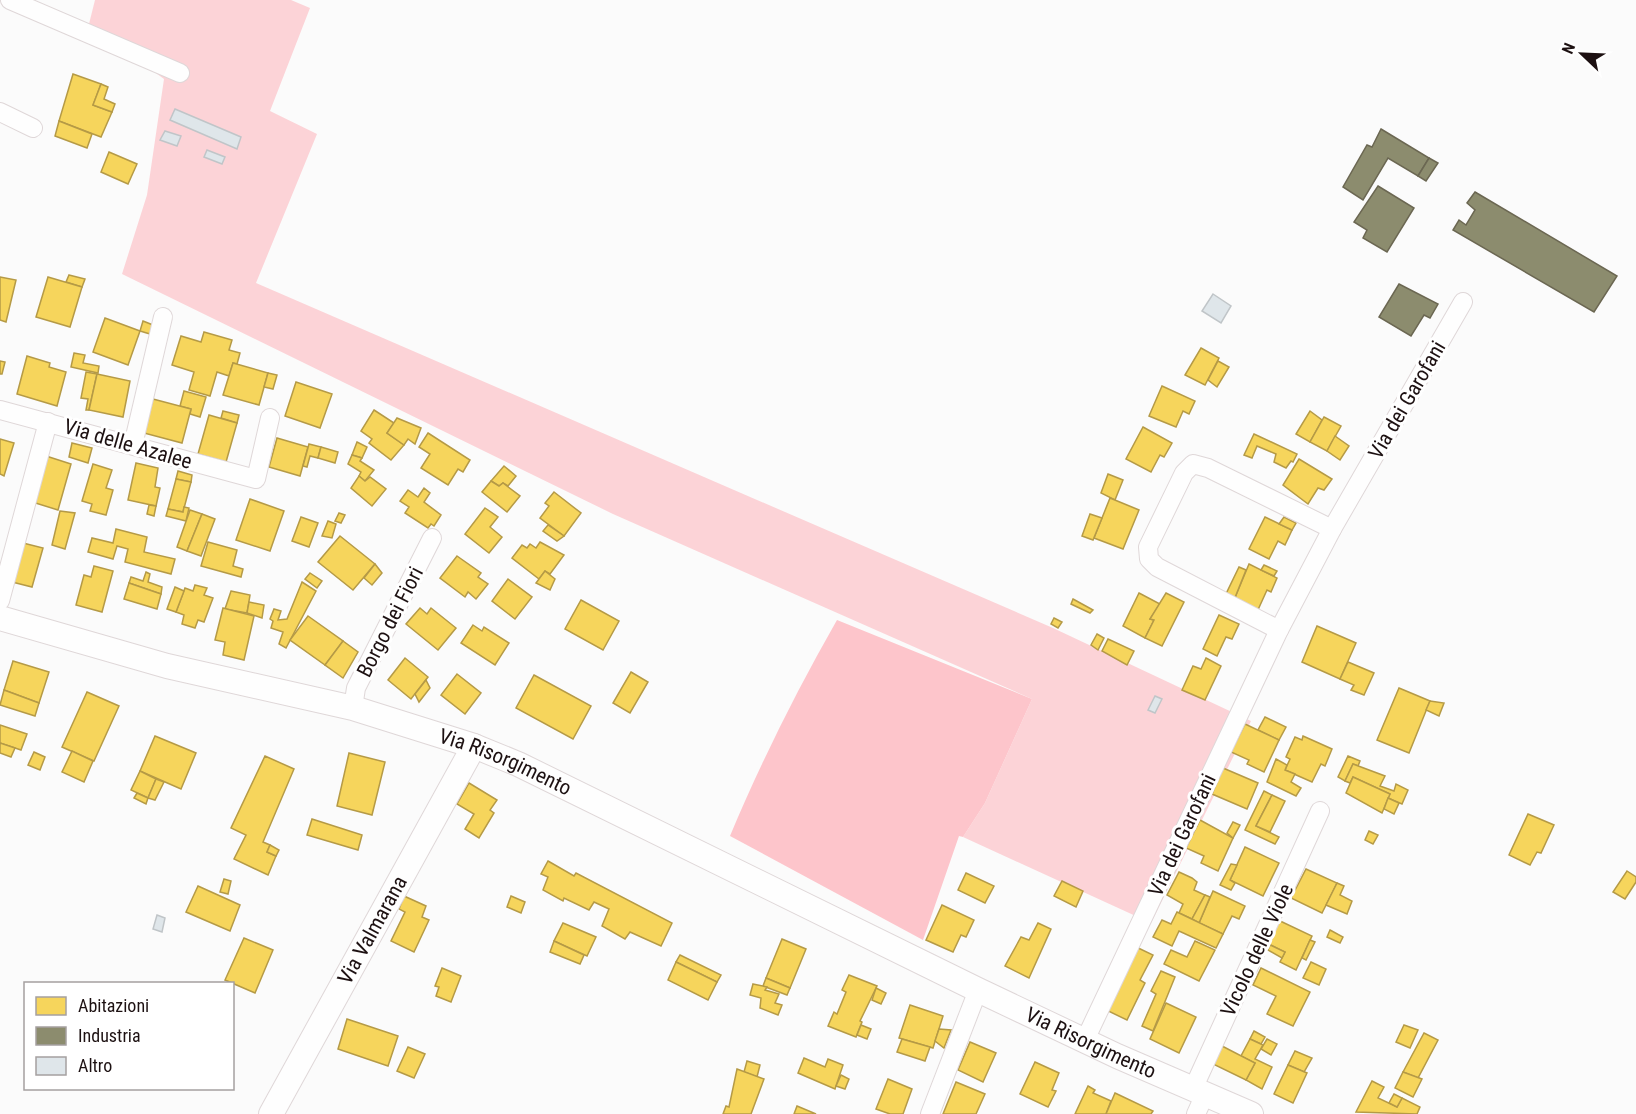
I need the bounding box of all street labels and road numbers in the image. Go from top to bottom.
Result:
street label: Via dei Garofani [1364,337,1450,463]
street label: Via delle Azalee [61,414,195,474]
street label: Borgo dei Fiori [352,563,428,681]
street label: Via Risorgimento [436,724,575,800]
street label: Via dei Garofani [1143,770,1221,900]
street label: Via Valmarana [333,872,412,988]
street label: Vicolo delle Viole [1216,880,1298,1020]
street label: Via Risorgimento [1022,1002,1160,1083]

